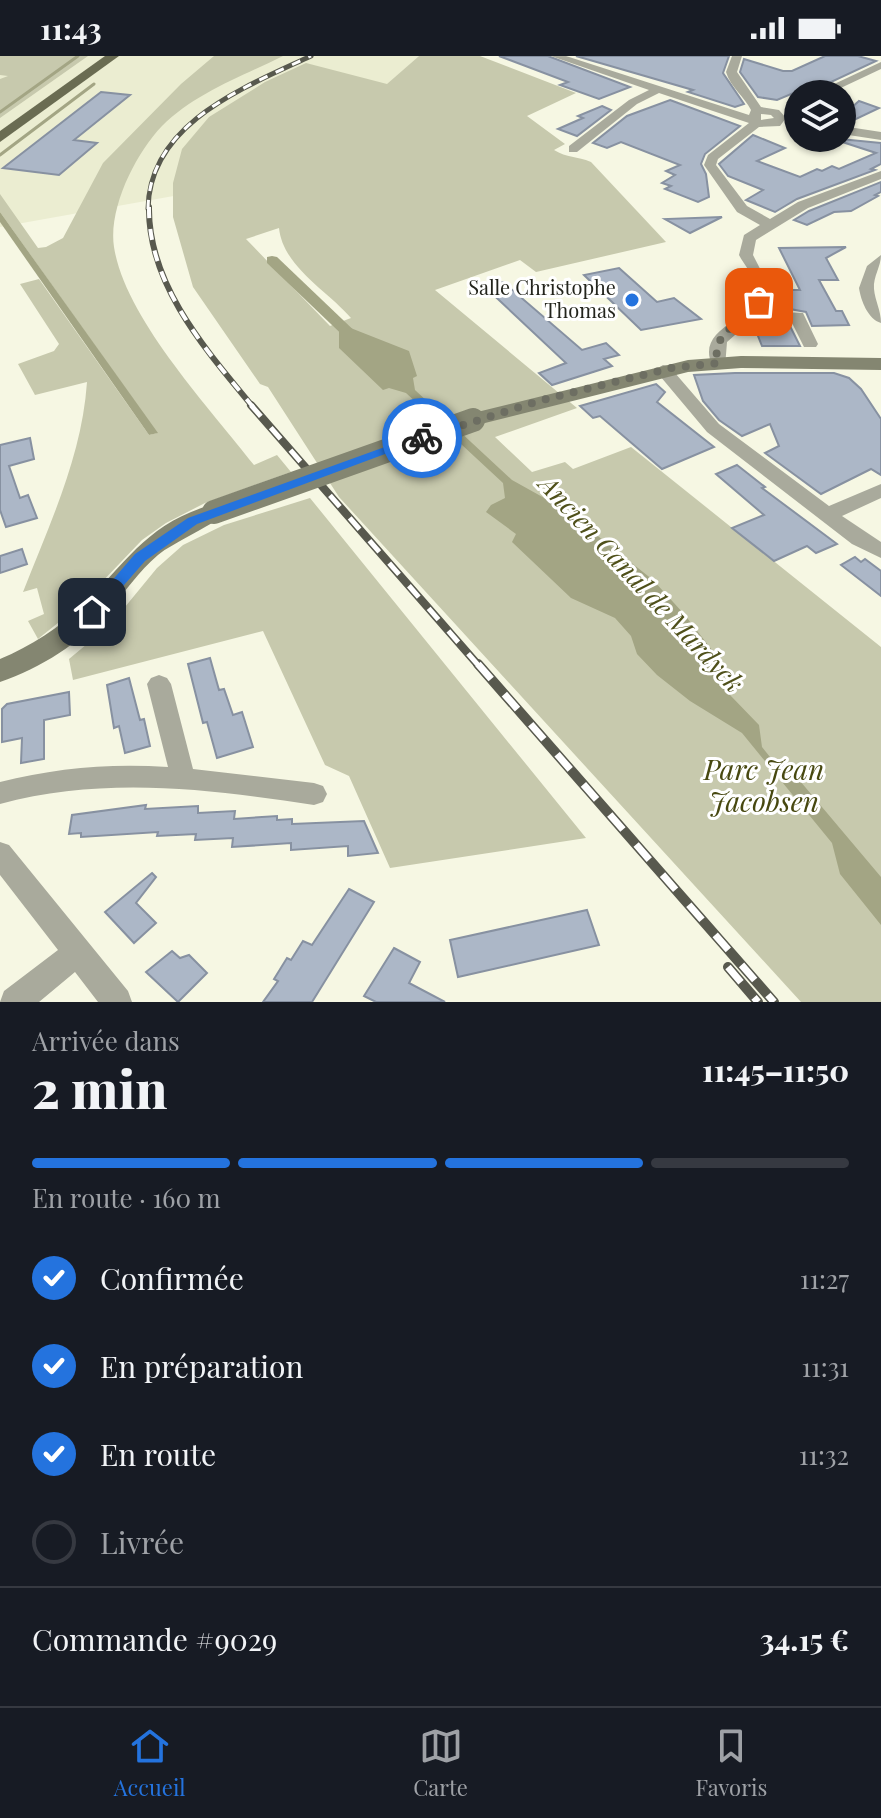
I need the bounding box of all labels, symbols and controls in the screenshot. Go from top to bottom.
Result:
text: 11:43 [40,8,102,48]
map controls [784,80,856,152]
button: layers [784,80,856,152]
pin [725,268,793,336]
place label: Salle Christophe Thomas [468,273,616,323]
icon: bag [737,280,781,324]
marker: Salle Christophe Thomas [623,291,641,309]
courier [382,398,462,478]
icon: bike [400,416,444,460]
water label: Ancien Canal de Mardyck [530,465,752,699]
pin [58,578,126,646]
icon: home [70,590,114,634]
park label: Parc Jean Jacobsen [703,750,824,819]
text: Arrivée dans [32,1023,180,1058]
text: 11:45–11:50 [702,1050,849,1090]
text: 2 min [32,1053,167,1122]
text: En route · 160 m [32,1180,221,1215]
icon: check [32,1256,76,1300]
text: Confirmée [100,1258,244,1298]
text: 11:27 [800,1261,849,1296]
icon: check [32,1344,76,1388]
text: En préparation [100,1346,303,1386]
text: 11:31 [801,1349,849,1384]
icon: check [32,1432,76,1476]
text: En route [100,1434,216,1474]
text: 11:32 [799,1437,849,1472]
text: Livrée [100,1522,184,1562]
text: Commande #9029 [32,1619,277,1659]
text: 34.15 € [760,1619,849,1659]
tab: Accueil [114,1724,186,1802]
tab: Carte [413,1724,468,1802]
tab: Favoris [695,1724,767,1802]

